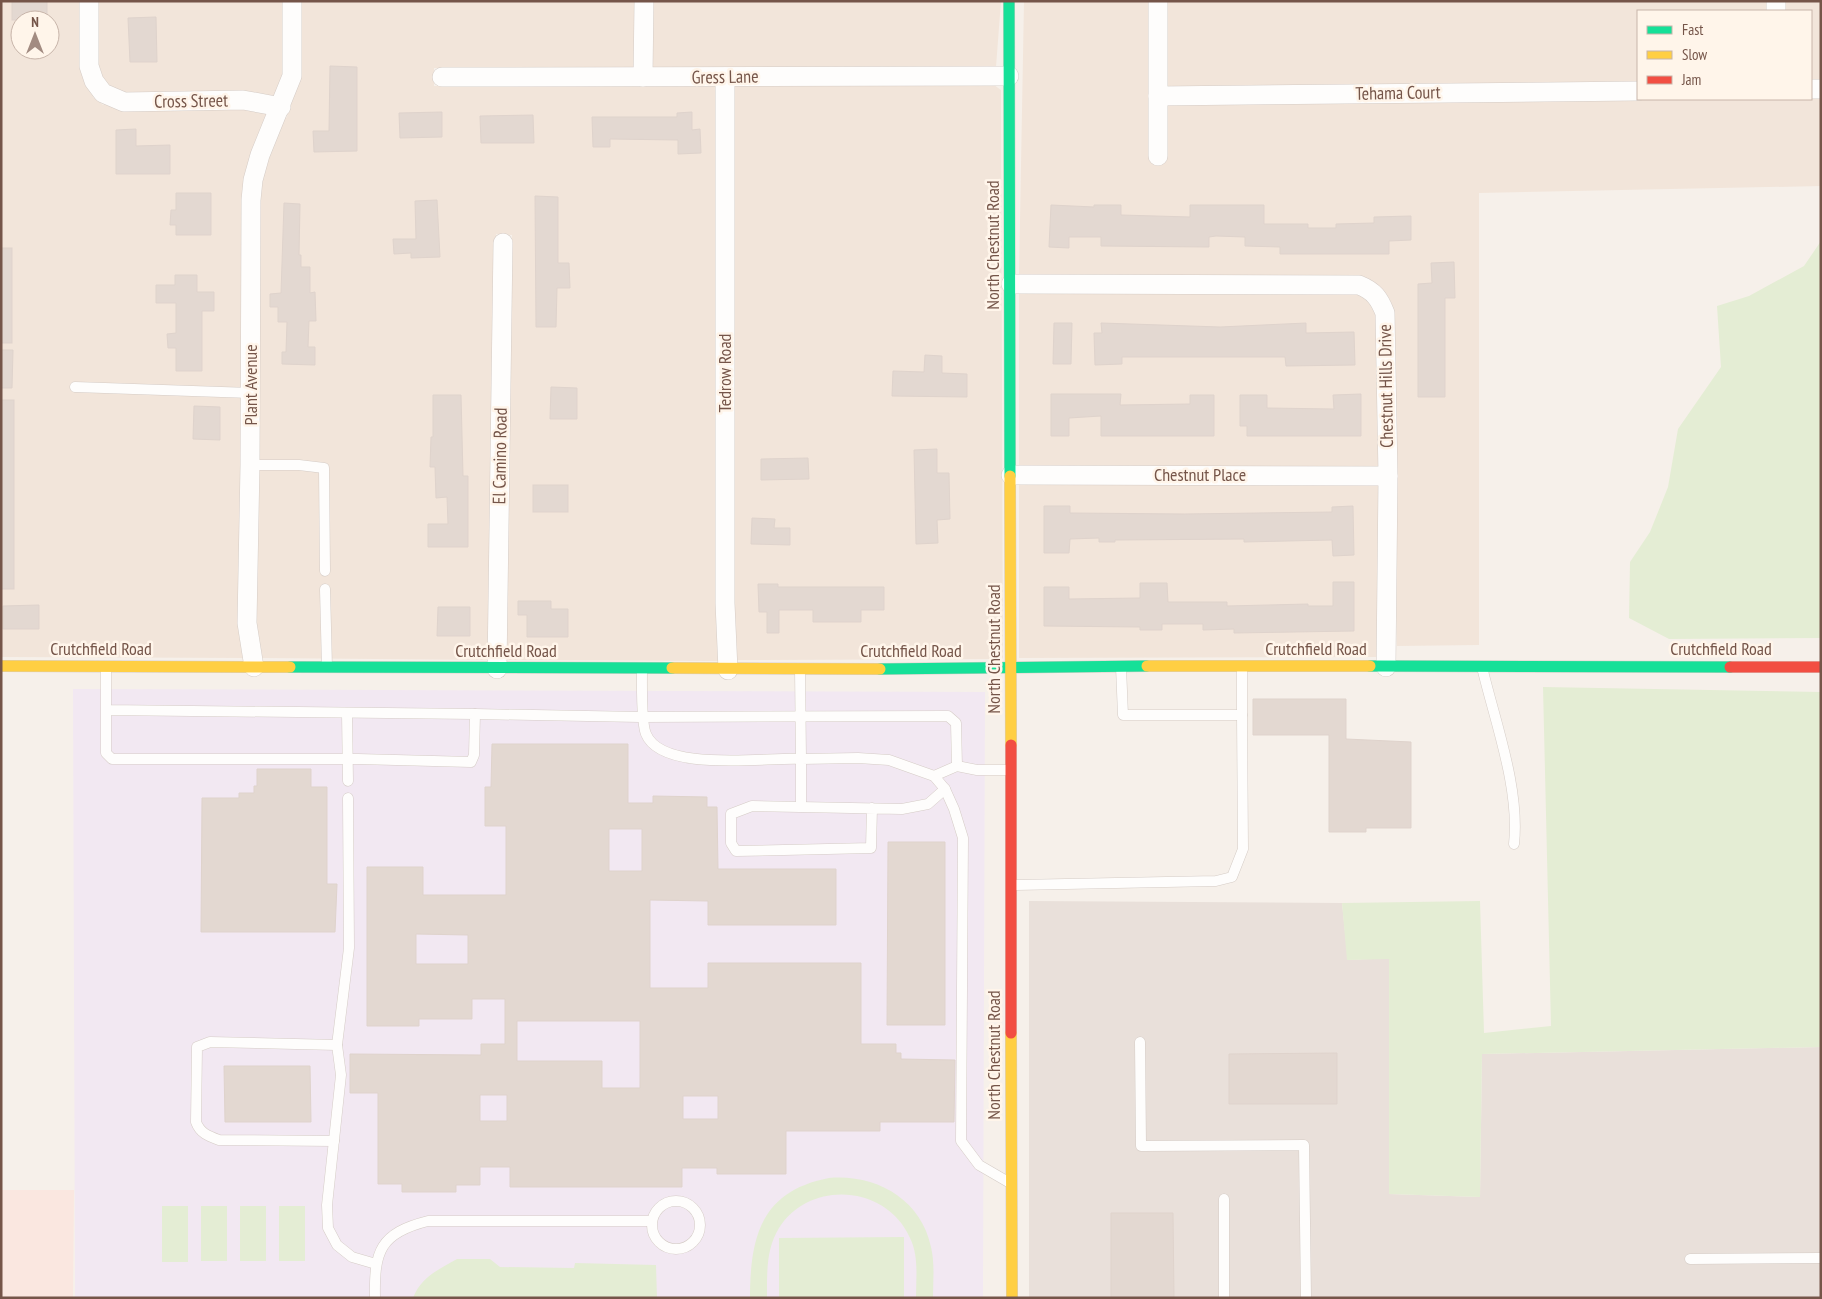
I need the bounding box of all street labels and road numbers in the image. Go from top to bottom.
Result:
street label: Gress Lane [691,64,759,89]
street label: Tehama Court [1355,80,1441,105]
street label: Cross Street [154,88,228,113]
street label: North Chestnut Road [981,180,1004,310]
street label: Chestnut Hills Drive [1373,324,1398,448]
street label: Tedrow Road [713,334,736,412]
street label: Plant Avenue [239,344,262,426]
street label: El Camino Road [487,407,512,505]
street label: Chestnut Place [1154,463,1246,486]
street label: North Chestnut Road [982,584,1005,714]
street label: Crutchfield Road [50,637,152,660]
street label: Crutchfield Road [1265,637,1367,660]
street label: Crutchfield Road [1670,637,1772,660]
street label: Crutchfield Road [455,639,557,662]
street label: Crutchfield Road [860,639,962,662]
street label: North Chestnut Road [982,990,1005,1120]

